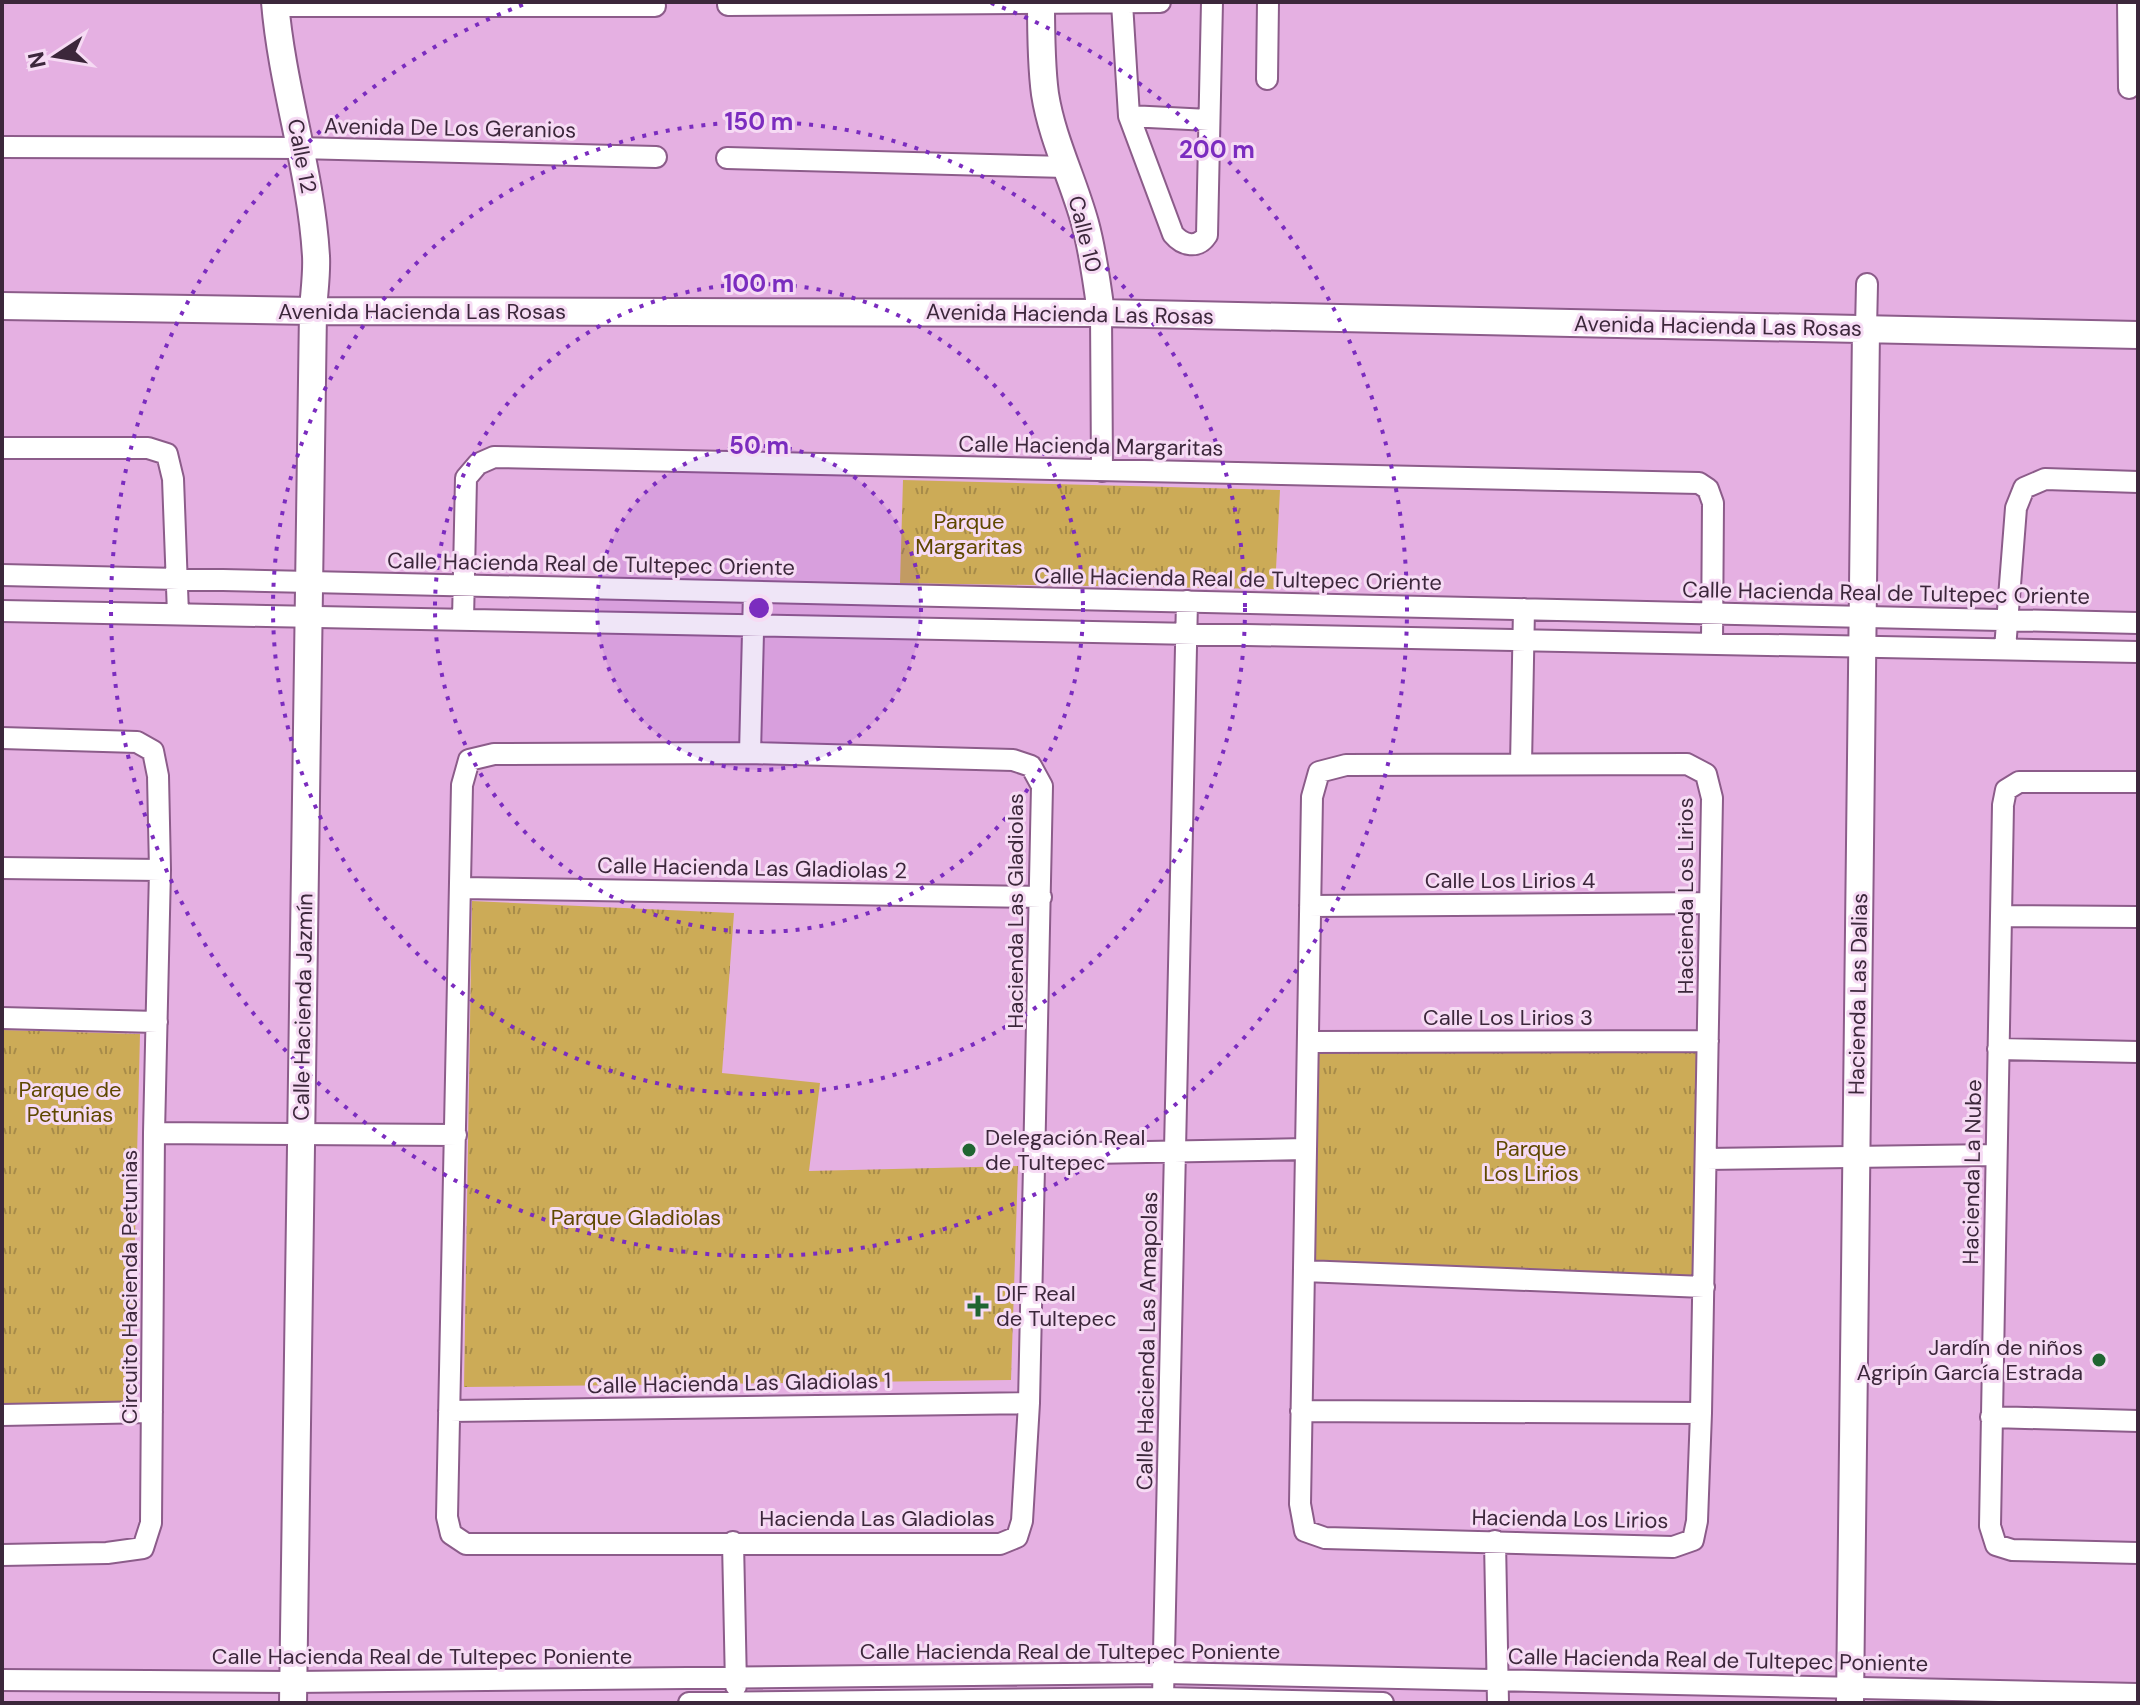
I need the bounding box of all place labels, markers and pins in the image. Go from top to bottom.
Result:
centre of rings [745,594,773,622]
place label: Delegación Real de Tultepec [985,1123,1145,1177]
marker: Delegación Real de Tultepec [960,1141,978,1159]
place label: DIF Real de Tultepec [996,1279,1117,1333]
marker: DIF Real de Tultepec [967,1295,989,1317]
place label: Jardín de niños Agripín García Estrada [1856,1333,2083,1387]
marker: Jardín de niños Agripín García Estrada [2090,1351,2108,1369]

